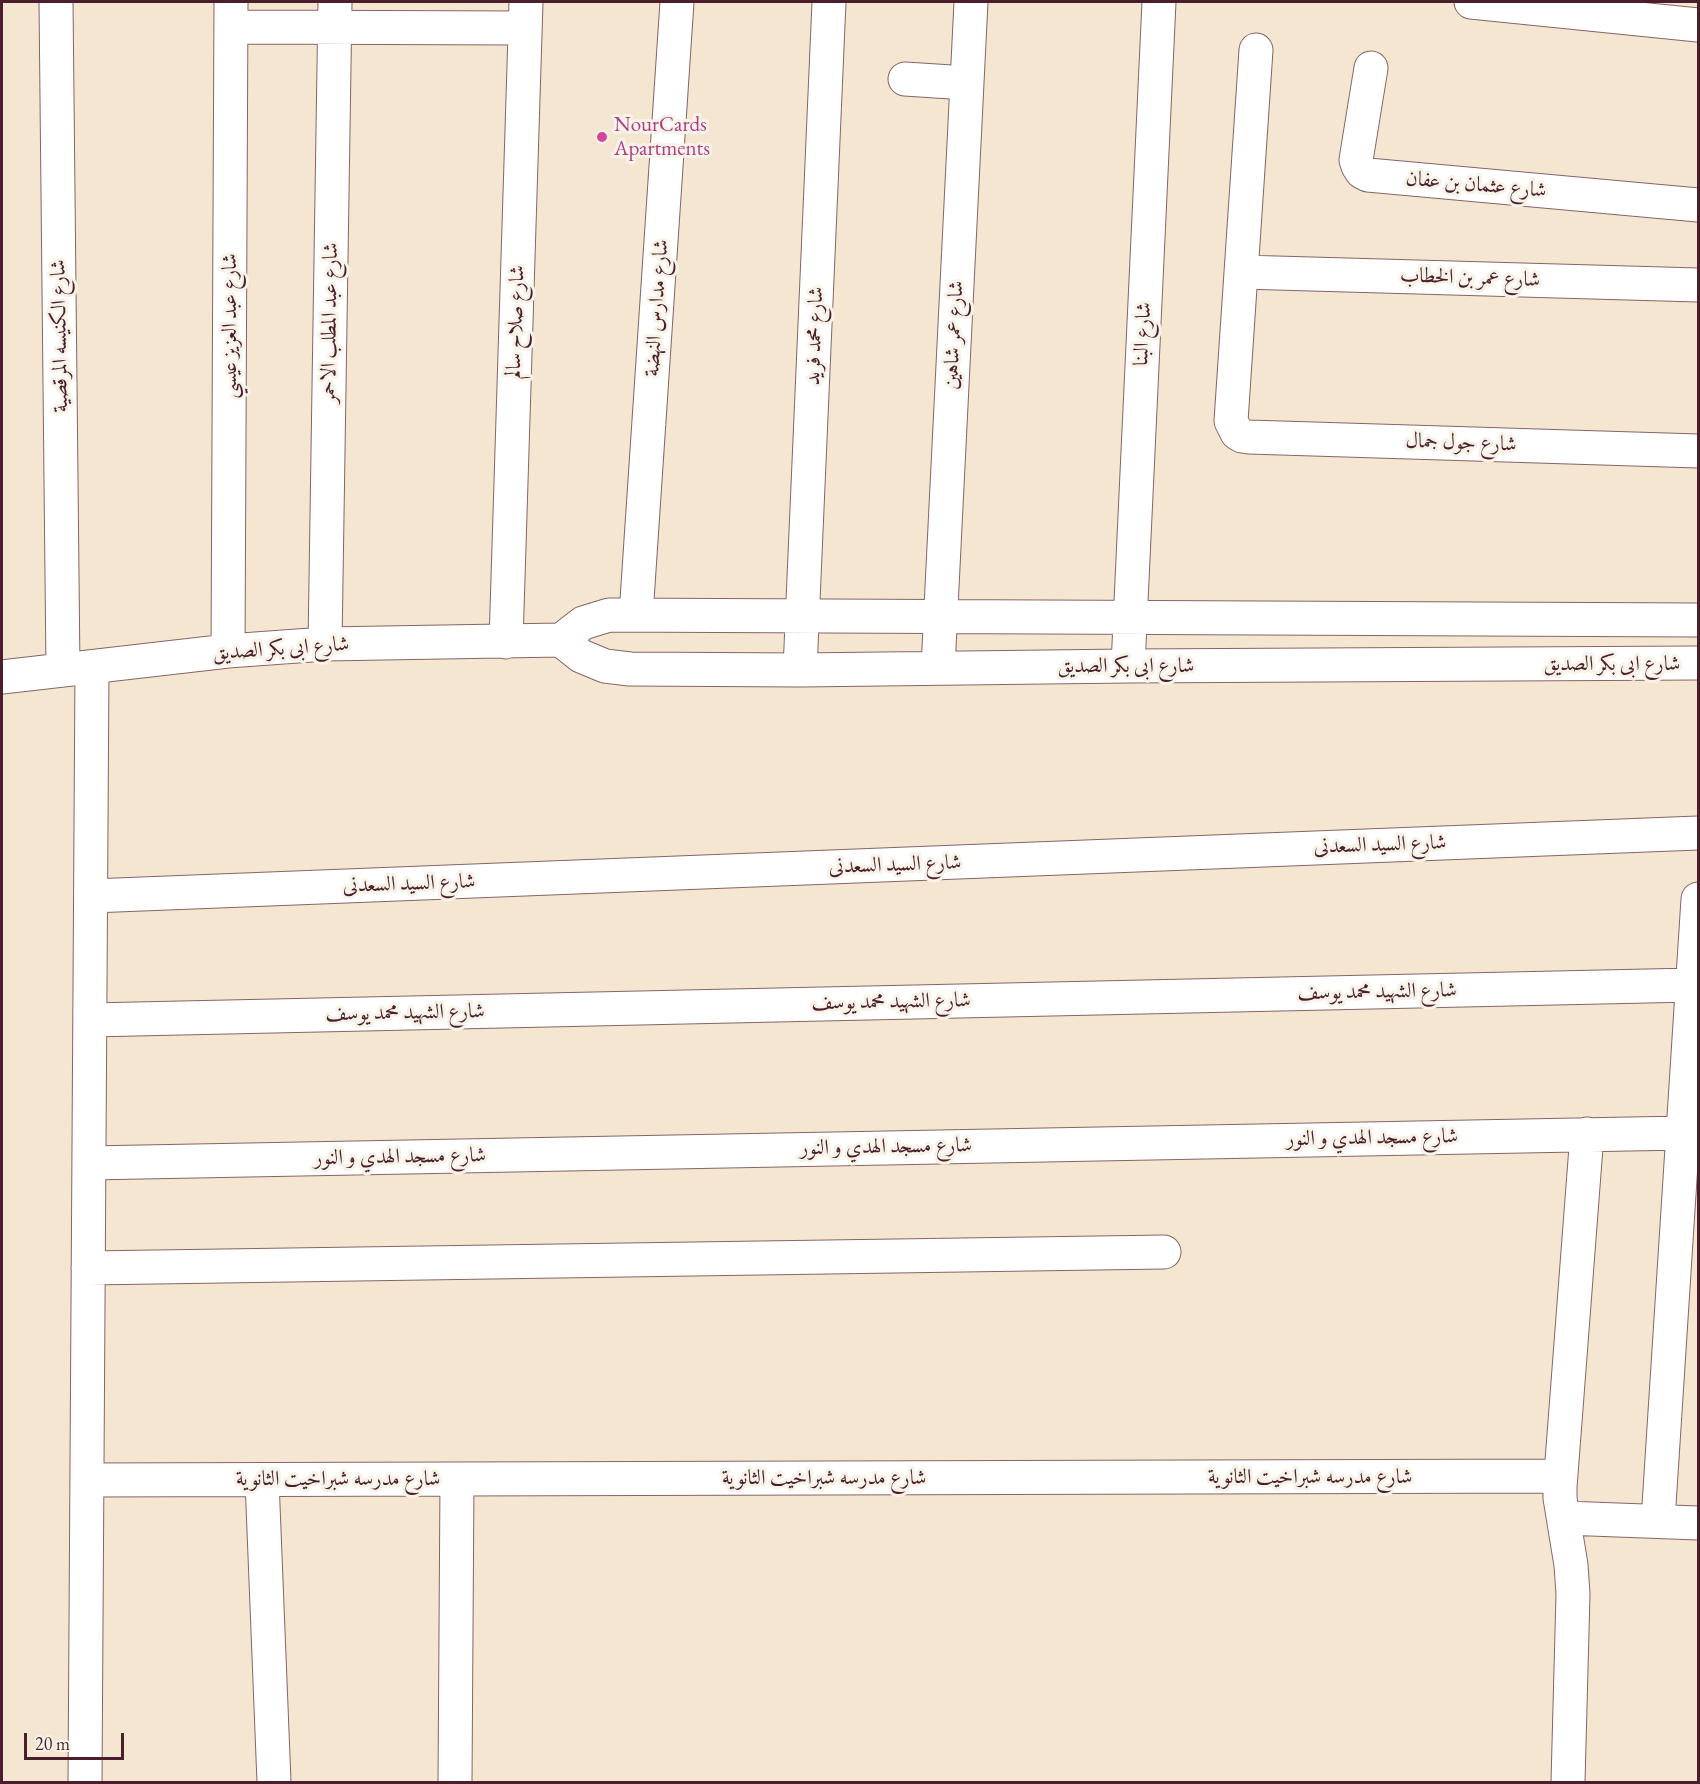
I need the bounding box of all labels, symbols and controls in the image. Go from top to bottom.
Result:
place label: NourCards Apartments [614,112,710,162]
marker: NourCards Apartments [595,130,609,144]
street label: شارع عثمان بن عفان [1405,166,1547,204]
street label: شارع مدارس النهضة [640,238,674,378]
street label: شارع عبد المطلب الاحمر [316,242,344,404]
street label: شارع عبد العزيز عيسي [217,253,243,399]
street label: شارع الكنيسه المرقصية [46,259,74,413]
street label: شارع عمر بن الخطاب [1399,263,1541,293]
street label: شارع صلاح سالم [501,265,531,379]
street label: شارع عمر شاهين [939,280,969,390]
street label: شارع محمد فريد [801,286,829,386]
street label: شارع البنا [1129,301,1157,367]
street label: شارع جول جمال [1405,428,1517,458]
street label: شارع ابى بكر الصديق [212,632,350,666]
street label: شارع ابى بكر الصديق [1544,651,1680,677]
street label: شارع ابى بكر الصديق [1058,653,1194,679]
street label: شارع السيد السعدنى [1313,830,1447,860]
street label: شارع السيد السعدنى [828,850,962,880]
street label: شارع السيد السعدنى [342,869,476,899]
street label: شارع الشهيد محمد يوسف [1297,978,1457,1006]
street label: شارع الشهيد محمد يوسف [811,988,971,1016]
street label: شارع الشهيد محمد يوسف [325,999,485,1027]
street label: شارع مسجد الهدي و النور [1286,1124,1458,1152]
street label: شارع مسجد الهدي و النور [800,1133,972,1161]
street label: شارع مسجد الهدي و النور [314,1143,486,1171]
street label: شارع مدرسه شبراخيت الثانوية [1208,1464,1412,1490]
street label: شارع مدرسه شبراخيت الثانوية [722,1465,926,1491]
street label: شارع مدرسه شبراخيت الثانوية [236,1466,440,1492]
scale bar [27,1721,128,1759]
text: 20 m [35,1732,70,1755]

